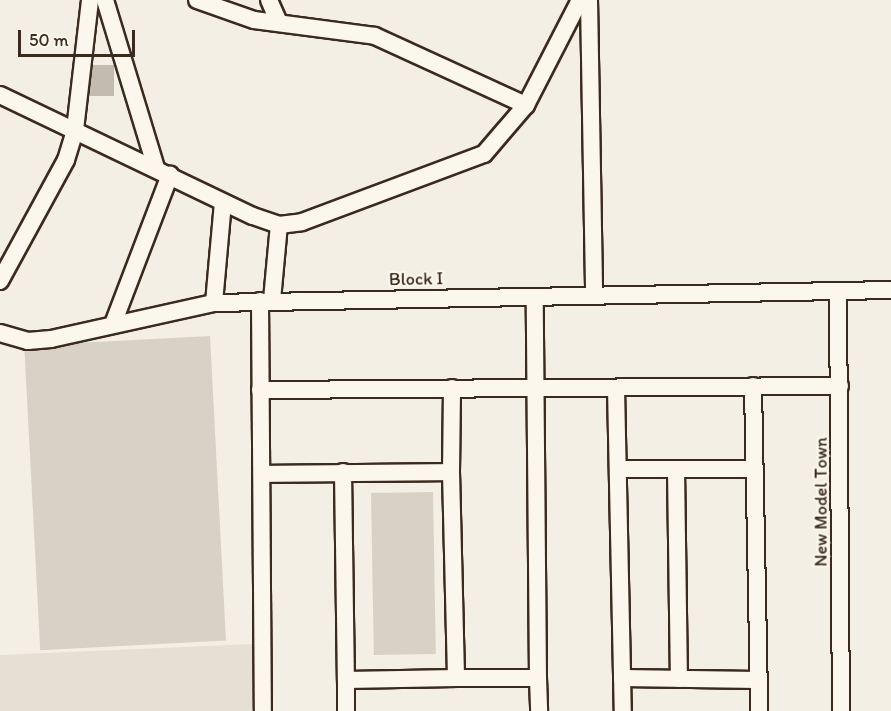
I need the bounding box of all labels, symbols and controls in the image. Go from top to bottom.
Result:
scale bar [21,18,138,56]
text: 50 m [29,29,69,51]
street label: Block I [389,268,443,290]
street label: New Model Town [810,438,832,566]

